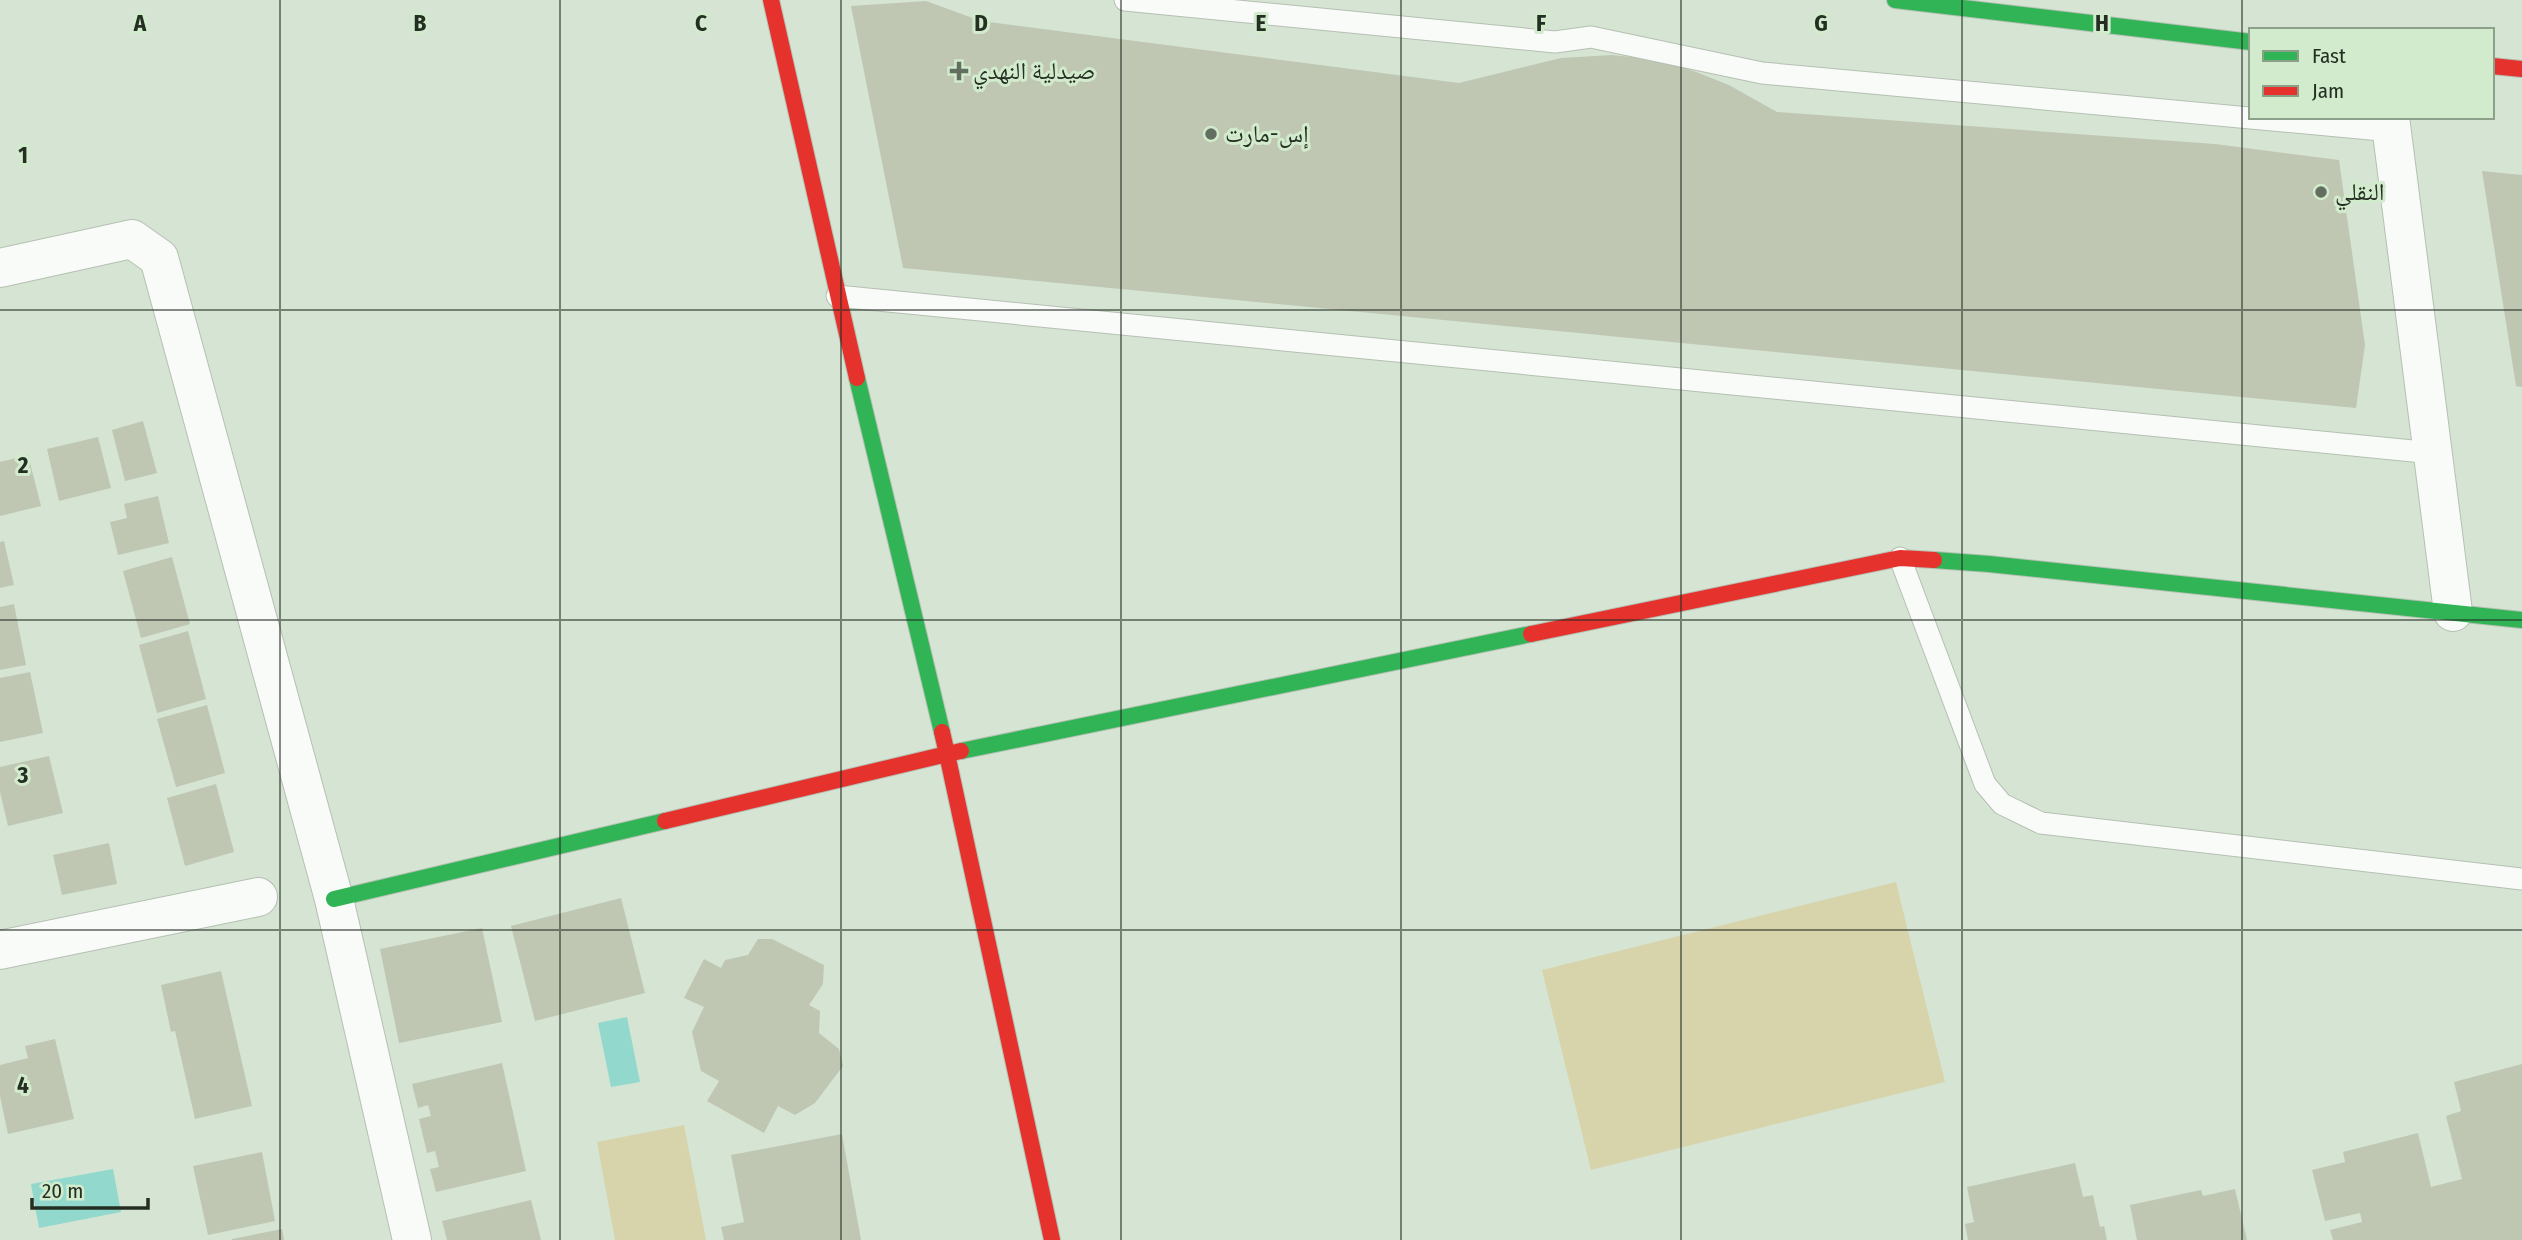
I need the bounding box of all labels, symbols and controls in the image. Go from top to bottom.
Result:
text: A [133,9,147,37]
text: B [414,9,427,37]
text: C [695,9,707,37]
text: D [974,9,988,37]
text: E [1256,9,1267,37]
text: F [1536,9,1546,37]
text: G [1814,9,1828,37]
text: H [2095,9,2109,37]
legend [2249,28,2494,119]
text: Fast [2312,43,2346,69]
place label: صيدلية النهدي [973,57,1095,90]
marker: صيدلية النهدي [951,63,967,79]
text: Jam [2312,78,2344,104]
place label: إس-مارت [1225,120,1309,149]
marker: إس-مارت [1203,126,1219,142]
text: 1 [18,141,28,169]
place label: النقلي [2335,178,2384,211]
marker: النقلي [2313,184,2329,200]
text: 2 [17,451,29,479]
text: 3 [17,761,29,789]
text: 4 [17,1071,29,1099]
scale bar [32,1166,147,1210]
text: 20 m [42,1178,83,1204]

